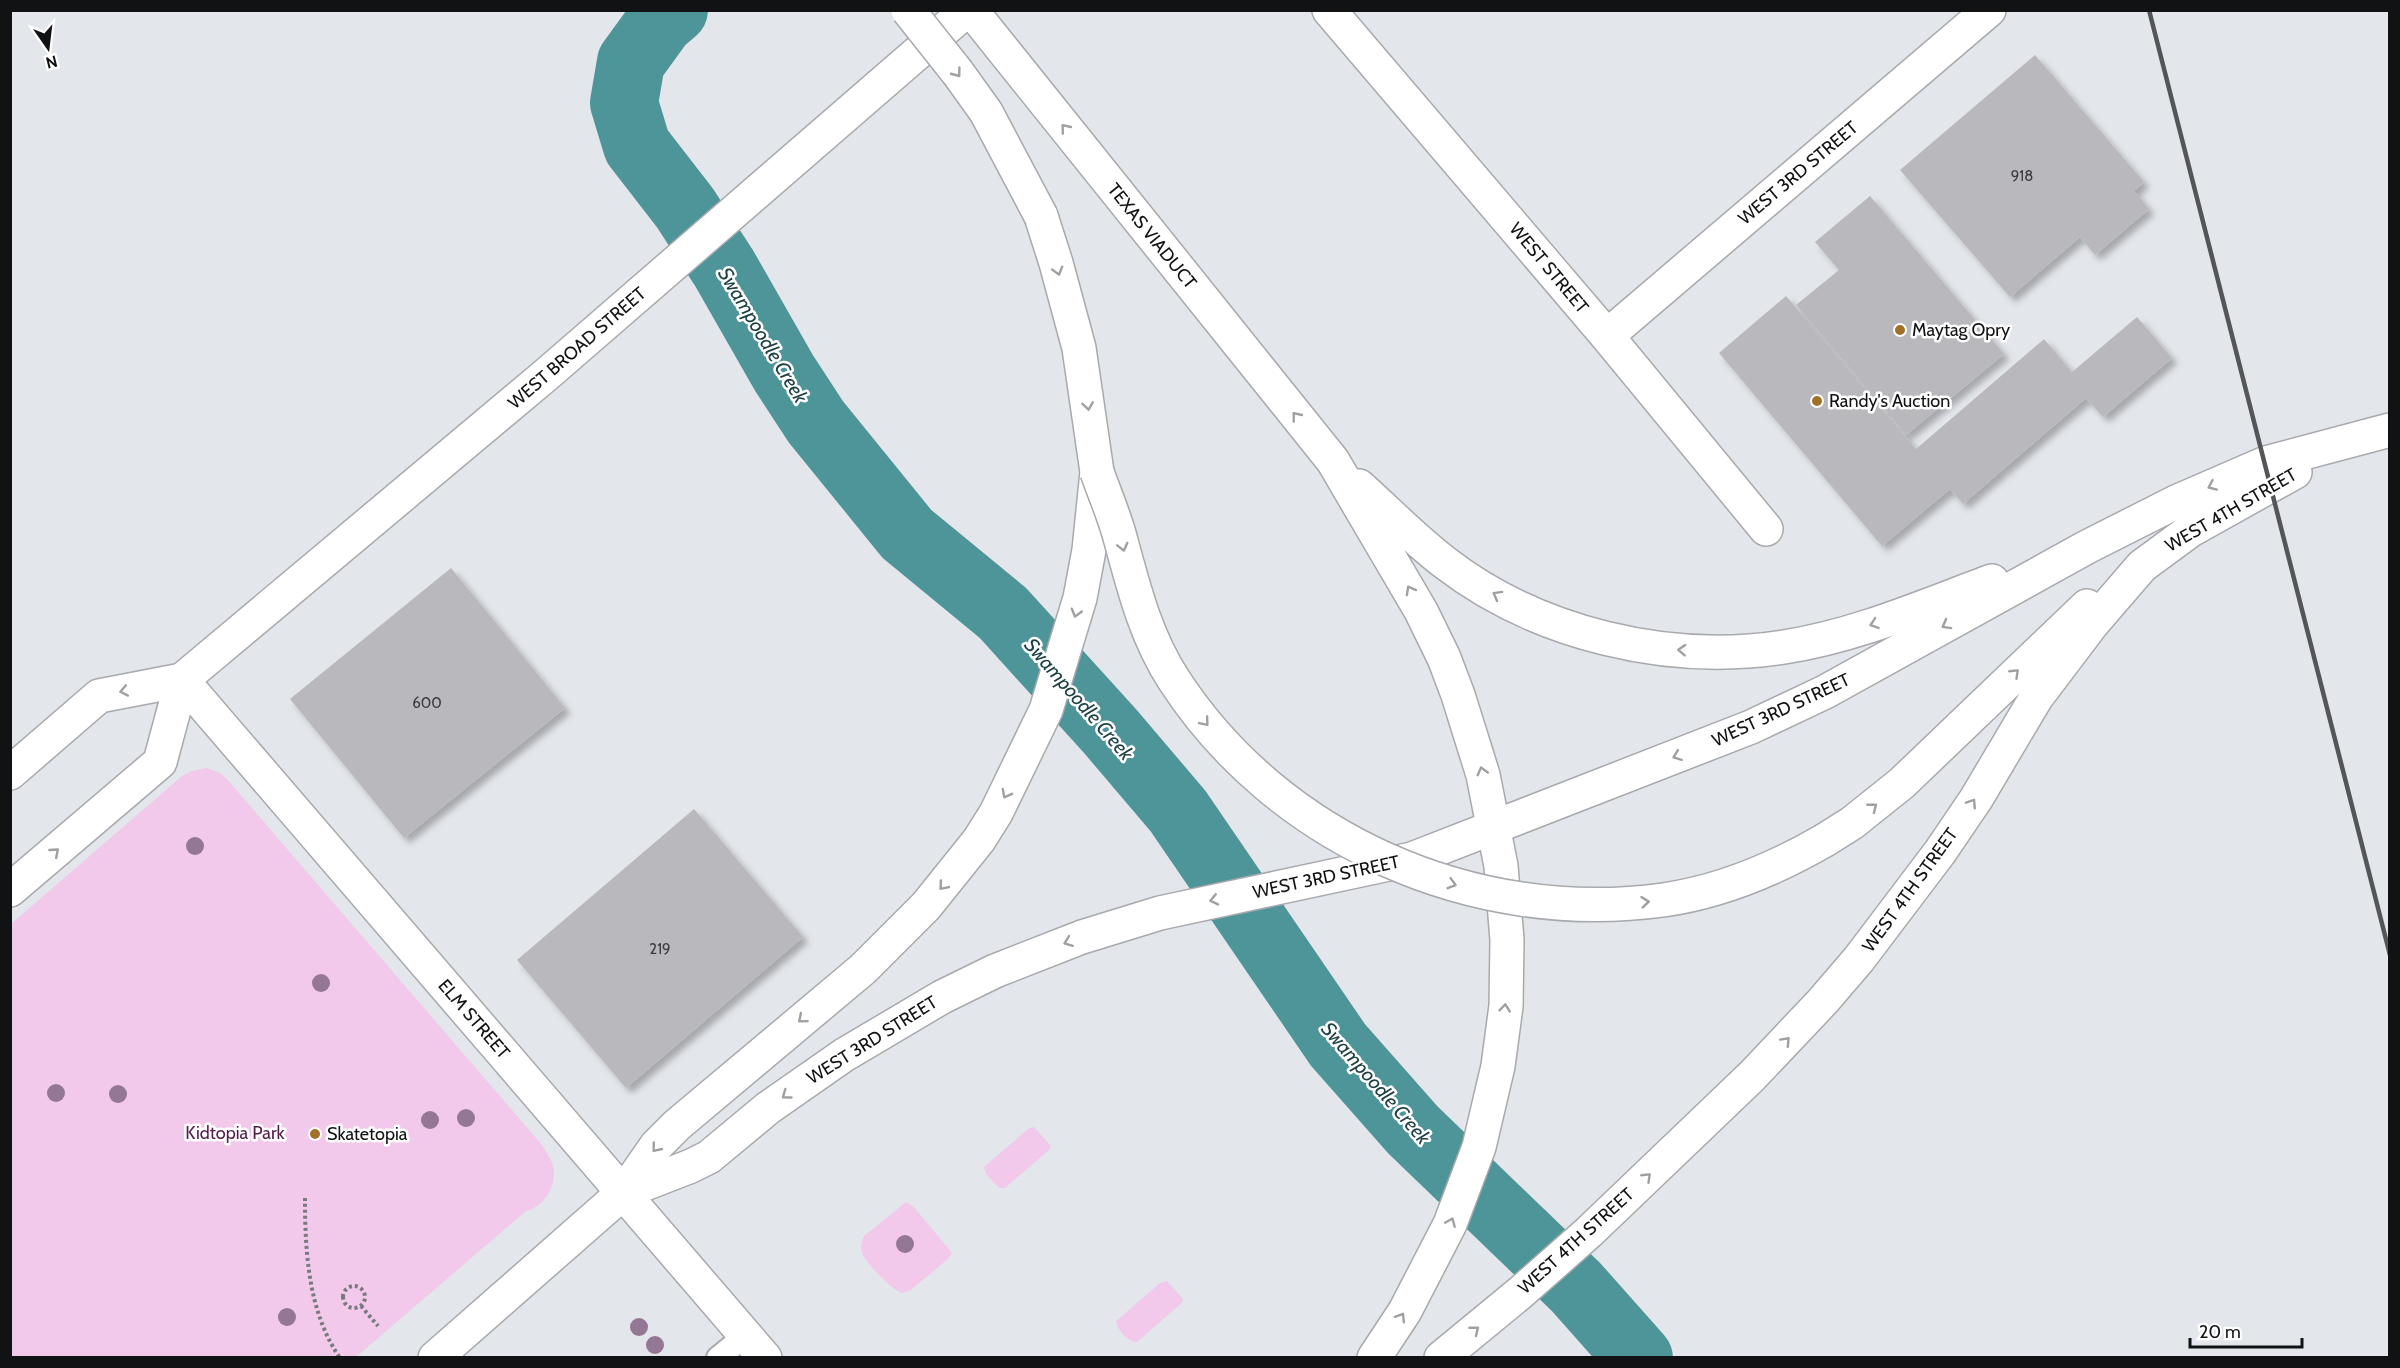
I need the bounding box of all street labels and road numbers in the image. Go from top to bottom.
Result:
street label: WEST 3RD STREET [1734,116,1863,229]
street label: TEXAS VIADUCT [1103,179,1202,293]
street label: WEST STREET [1505,218,1594,318]
street label: WEST BROAD STREET [504,282,651,414]
street label: WEST 4TH STREET [2161,463,2301,557]
street label: WEST 3RD STREET [1709,668,1854,752]
street label: WEST 4TH STREET [1858,823,1963,956]
street label: WEST 3RD STREET [1251,851,1402,903]
street label: ELM STREET [434,975,515,1064]
street label: WEST 3RD STREET [803,991,942,1089]
street label: WEST 4TH STREET [1514,1183,1639,1299]

